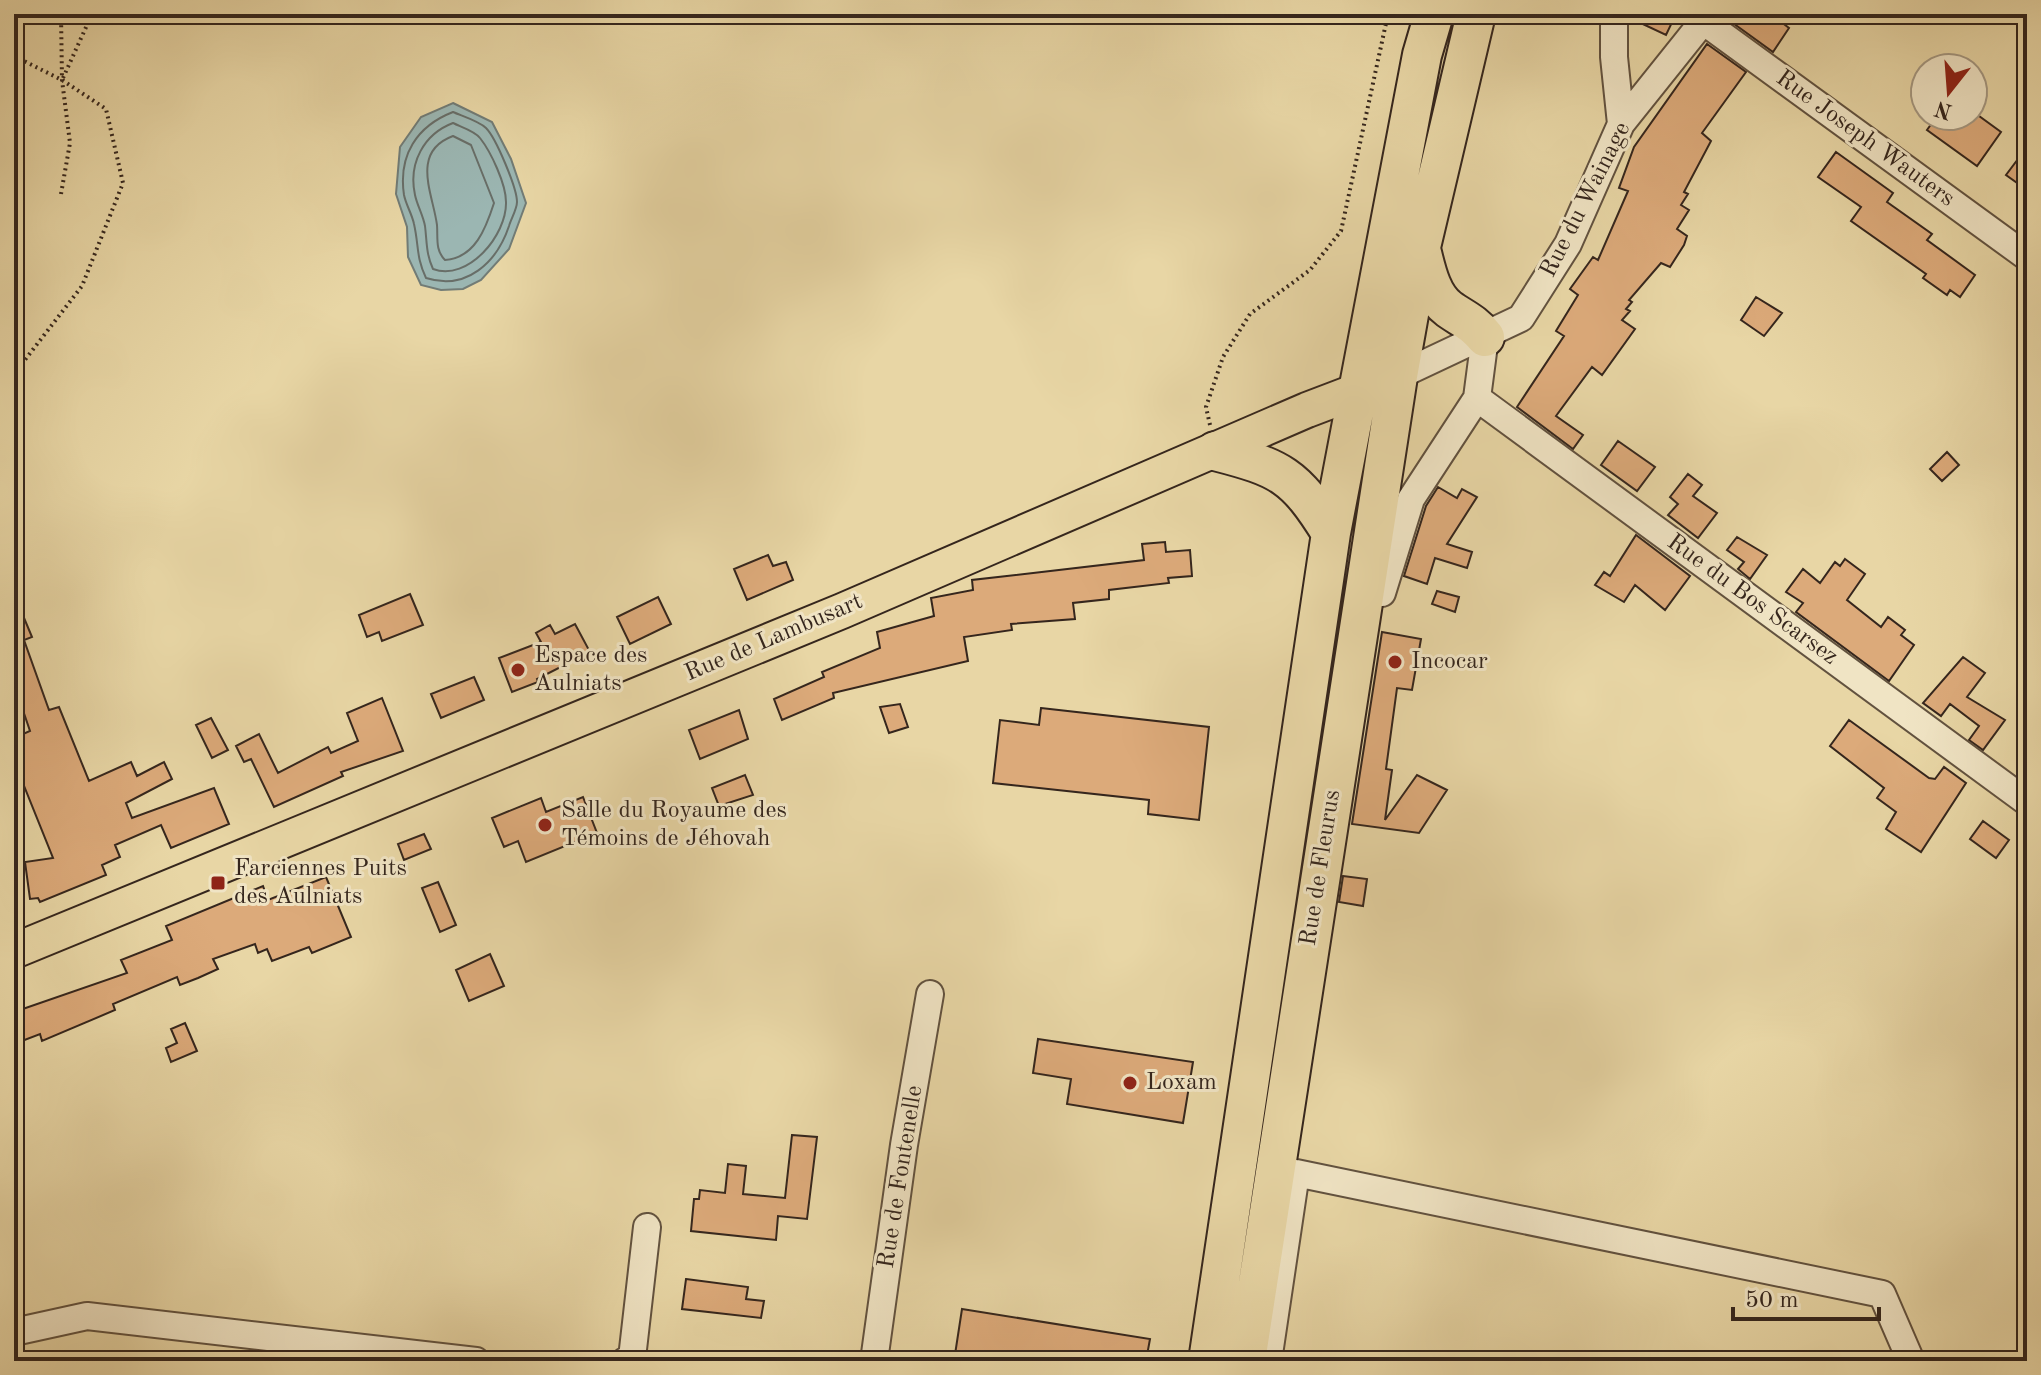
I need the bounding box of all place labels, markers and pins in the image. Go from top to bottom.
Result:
place label: Espace des Aulniats [534,644,647,696]
place label: Incocar [1411,650,1488,674]
marker: Incocar [1386,653,1404,671]
marker: Espace des Aulniats [509,661,527,679]
place label: Salle du Royaume des Témoins de Jéhovah [561,799,787,851]
marker: Salle du Royaume des Témoins de Jéhovah [536,816,554,834]
place label: Farciennes Puits des Aulniats [234,857,407,909]
marker: Farciennes Puits des Aulniats [209,874,227,892]
place label: Loxam [1146,1071,1217,1095]
marker: Loxam [1121,1074,1139,1092]

